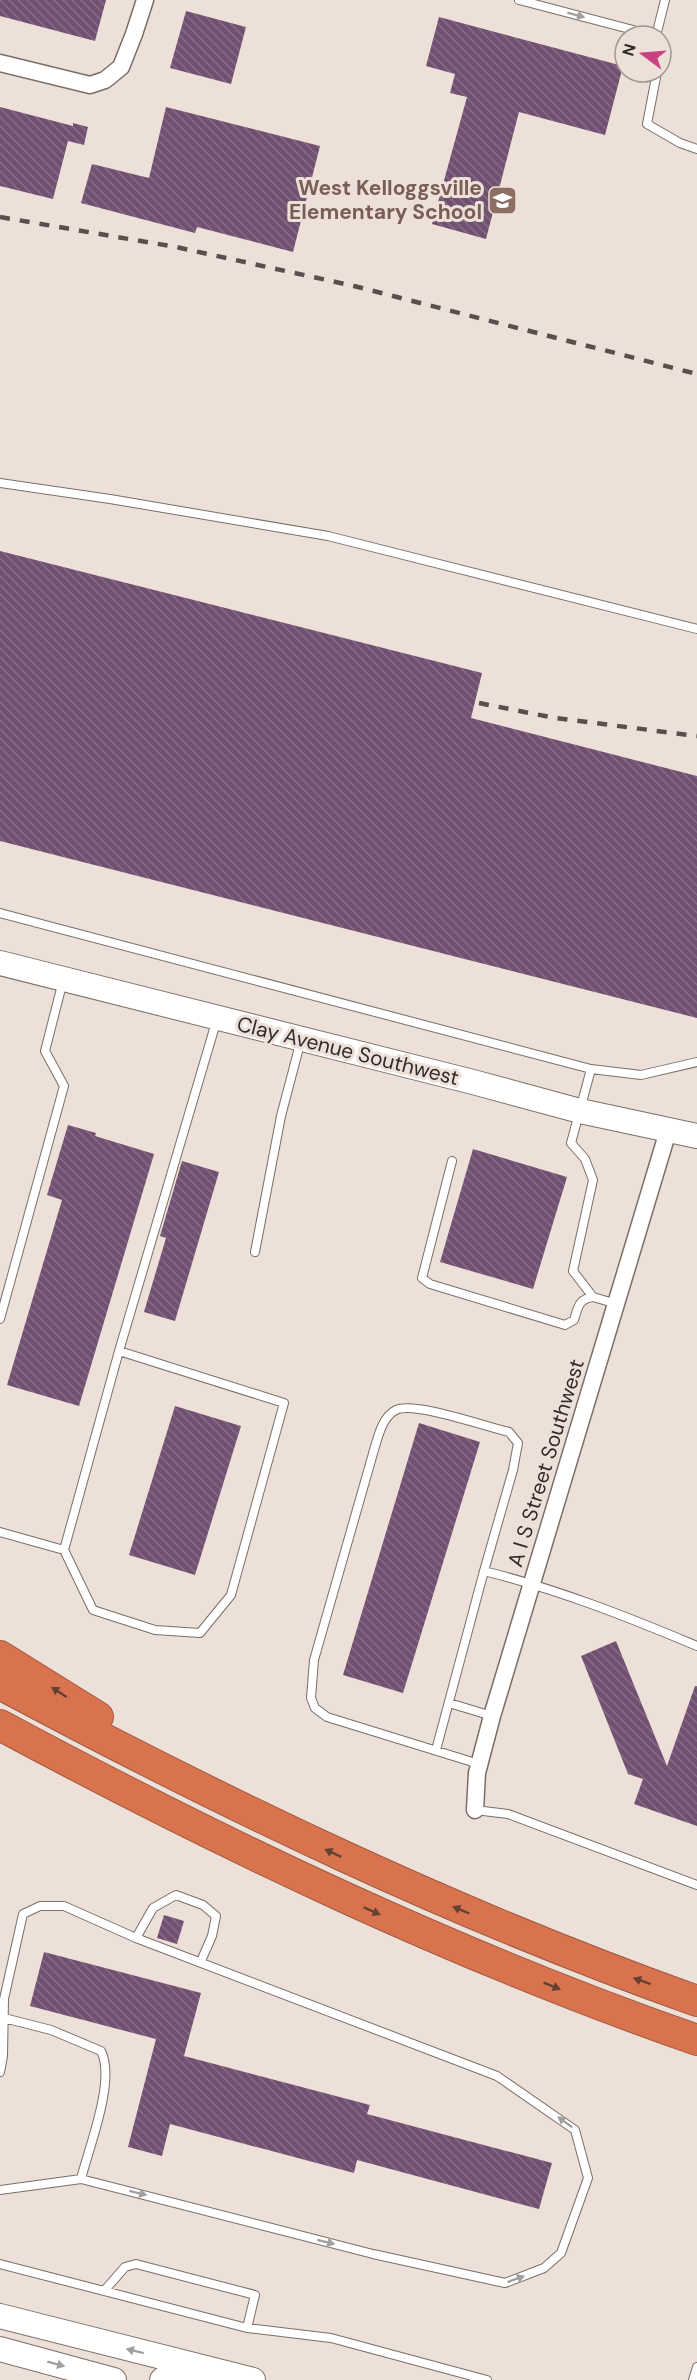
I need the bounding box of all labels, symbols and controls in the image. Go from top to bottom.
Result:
one-way arrow [567,11,585,20]
north arrow [613,24,673,84]
text: N [617,41,641,59]
place label: West Kelloggsville Elementary School [289,174,482,226]
school or university icon: West Kelloggsville Elementary School [487,184,519,216]
street label: Clay Avenue Southwest [234,1010,462,1092]
street label: A I S Street Southwest [501,1356,591,1570]
one-way arrow [51,1686,67,1697]
one-way arrow [325,1848,342,1857]
one-way arrow [451,1905,469,1915]
one-way arrow [363,1906,381,1916]
one-way arrow [633,1976,651,1986]
one-way arrow [543,1981,561,1991]
one-way arrow [557,2117,572,2129]
one-way arrow [129,2189,147,2199]
one-way arrow [317,2238,336,2248]
one-way arrow [507,2273,525,2283]
one-way arrow [126,2346,145,2356]
one-way arrow [47,2360,66,2370]

